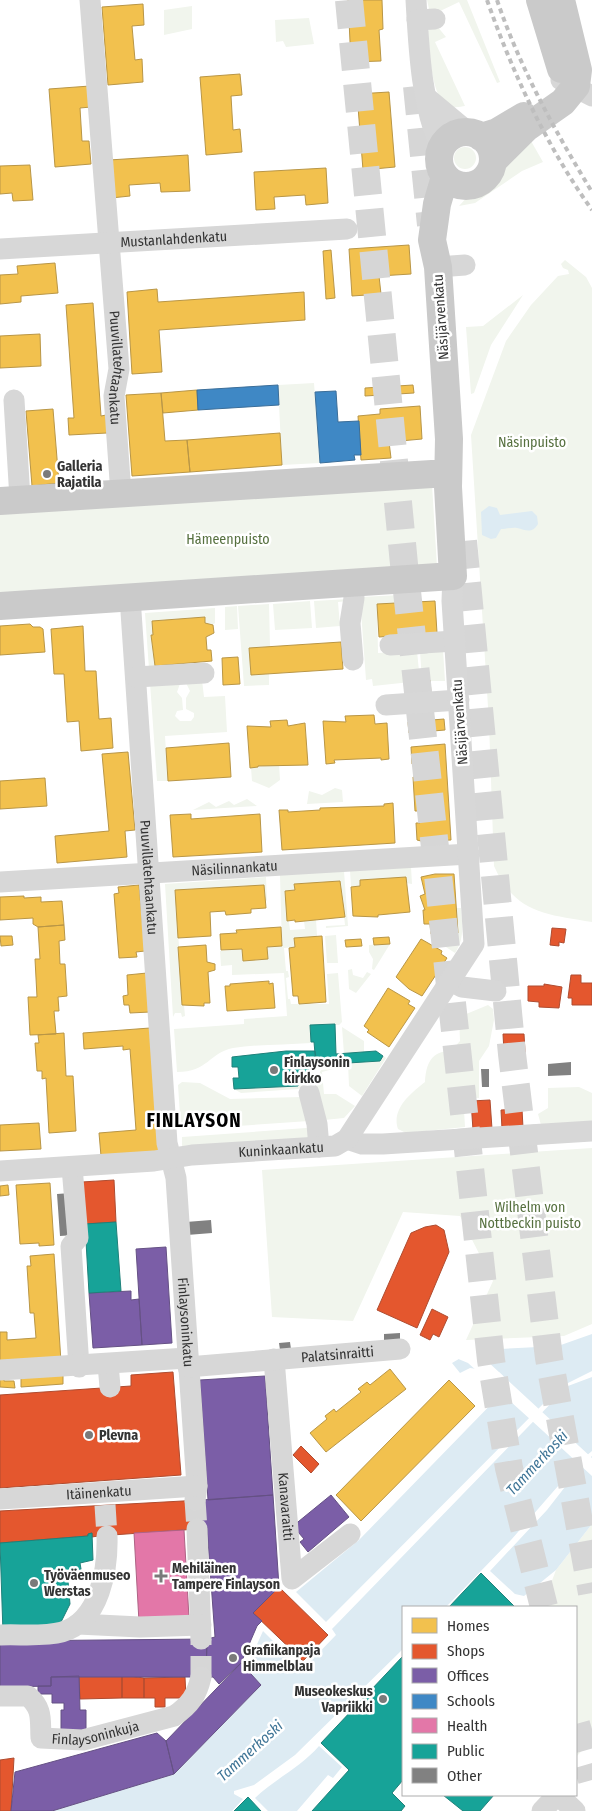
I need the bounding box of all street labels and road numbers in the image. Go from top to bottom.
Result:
street label: Mustanlahdenkatu [120,227,228,251]
street label: Näsijärvenkatu [430,274,452,360]
street label: Puuvillatehtaankatu [105,310,128,425]
street label: Näsijärvenkatu [449,679,471,765]
street label: Puuvillatehtaankatu [137,819,161,935]
street label: Näsilinnankatu [191,857,278,879]
street label: Kuninkaankatu [238,1138,324,1161]
street label: Finlaysoninkatu [174,1277,197,1368]
street label: Palatsinraitti [300,1343,374,1366]
street label: Kanavaraitti [275,1472,297,1541]
street label: Itäinenkatu [66,1482,132,1503]
street label: Finlaysoninkuja [51,1717,141,1749]

